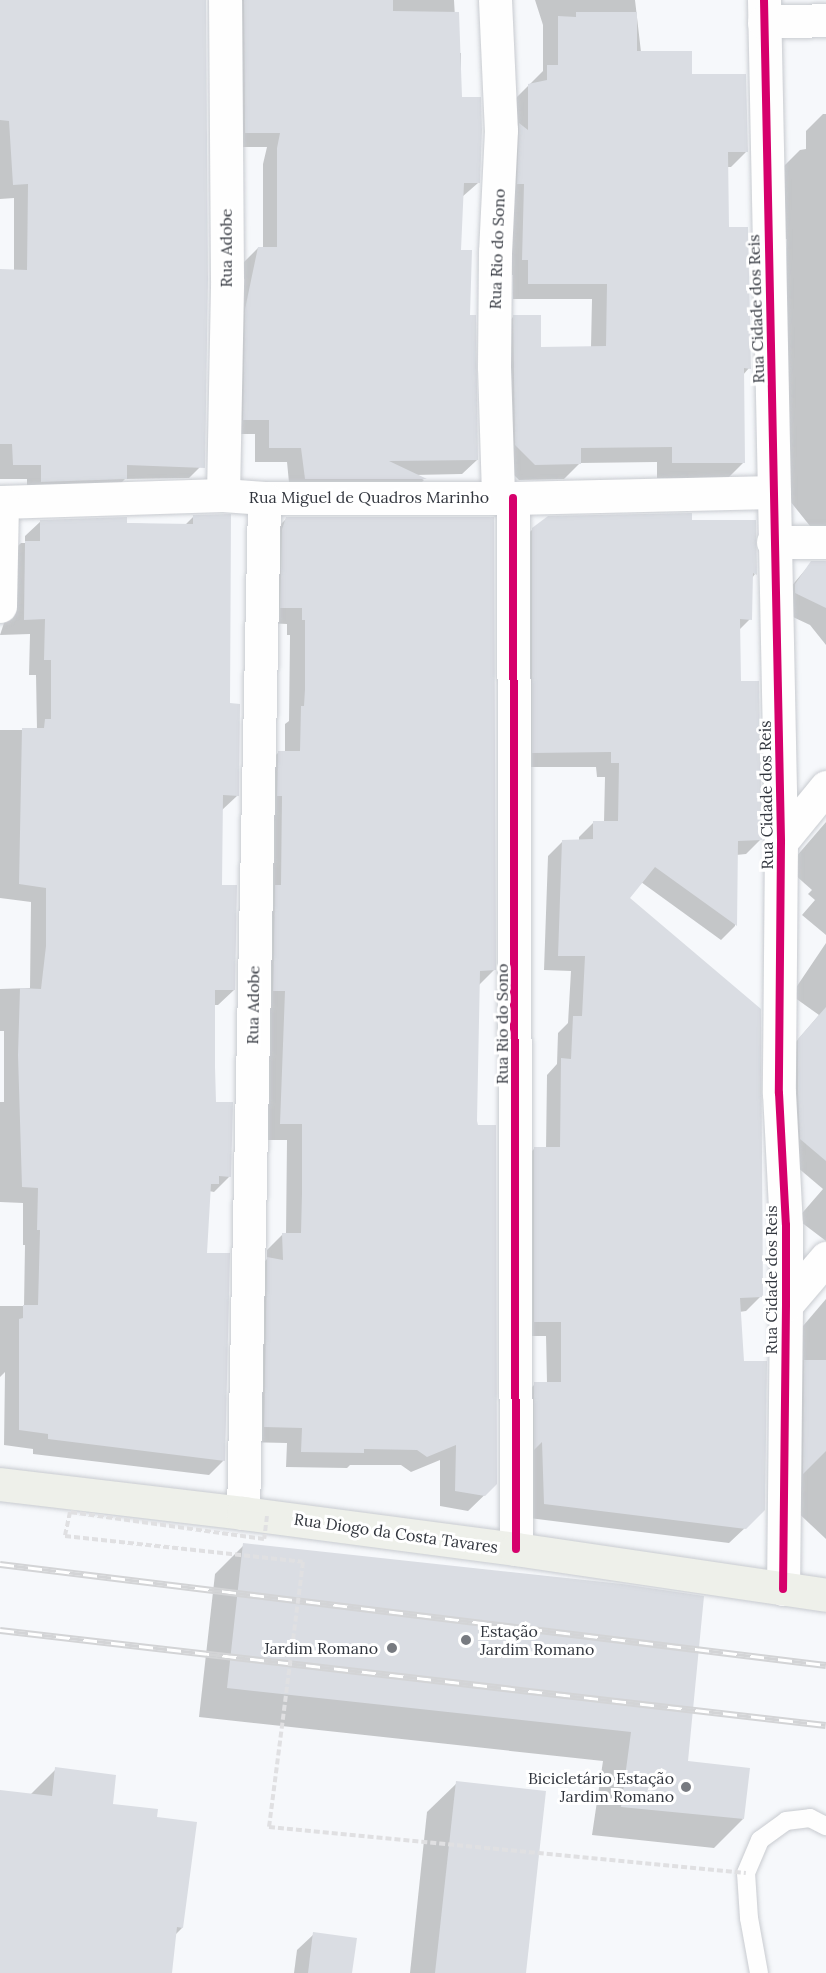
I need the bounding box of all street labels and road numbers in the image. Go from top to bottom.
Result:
street label: Rua Rio do Sono [485,188,509,310]
street label: Rua Adobe [216,209,236,287]
street label: Rua Cidade dos Reis [744,234,768,384]
street label: Rua Miguel de Quadros Marinho [249,487,489,507]
street label: Rua Cidade dos Reis [755,720,777,870]
street label: Rua Rio do Sono [492,964,512,1084]
street label: Rua Adobe [243,965,263,1045]
street label: Rua Cidade dos Reis [761,1205,781,1355]
street label: Rua Diogo da Costa Tavares [293,1509,499,1557]

